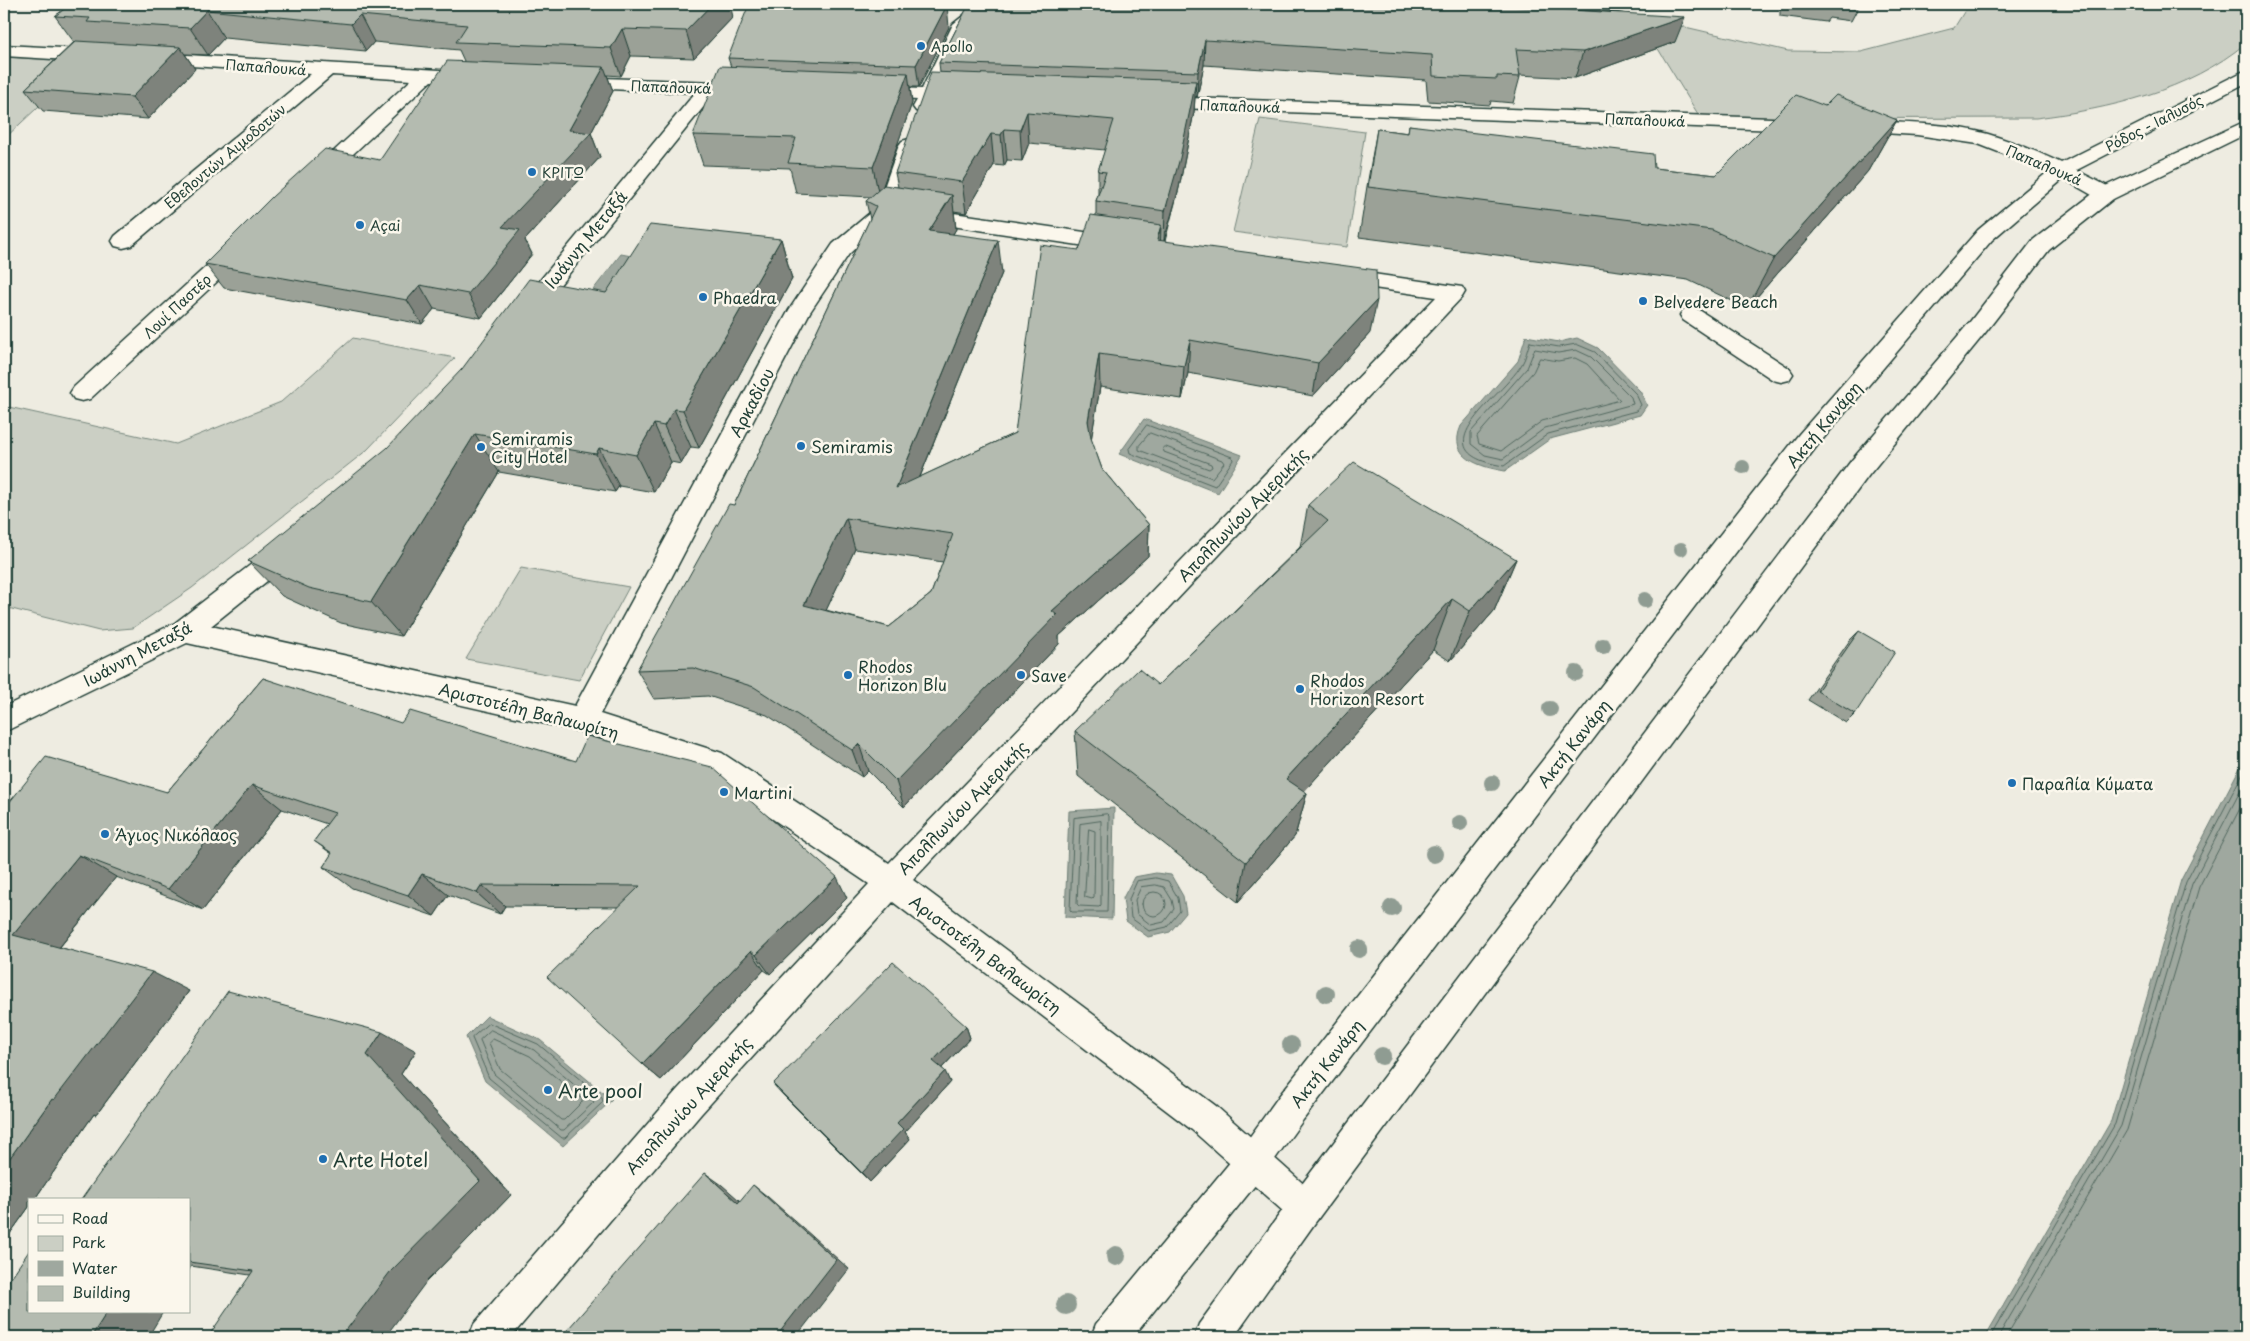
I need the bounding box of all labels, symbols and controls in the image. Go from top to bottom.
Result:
place label: Apollo [931,36,973,57]
marker: Apollo [915,40,927,52]
street label: Παπαλουκά [225,54,307,80]
street label: Παπαλουκά [630,75,712,99]
street label: Ρόδος - Ιαλυσός [2102,89,2206,157]
street label: Παπαλουκά [1199,94,1281,118]
street label: Εθελοντών Αιμοδοτών [159,99,291,213]
street label: Παπαλουκά [1604,108,1686,132]
street label: Παπαλουκά [2003,140,2085,190]
place label: ΚΡΙΤΩ [542,162,584,183]
marker: ΚΡΙΤΩ [526,166,538,178]
street label: Ιωάννη Μεταξά [538,185,632,293]
place label: Açai [370,215,401,236]
marker: Açai [354,219,366,231]
street label: Λουί Παστέρ [138,269,216,343]
place label: Phaedra [713,285,777,309]
place label: Belvedere Beach [1653,289,1778,313]
marker: Phaedra [697,291,709,303]
marker: Belvedere Beach [1637,295,1649,307]
street label: Αρκαδίου [723,363,779,441]
street label: Ακτή Κανάρη [1780,376,1866,472]
place label: Semiramis City Hotel [491,426,573,468]
place label: Semiramis [811,434,893,458]
marker: Semiramis [795,440,807,452]
marker: Semiramis City Hotel [475,441,487,453]
street label: Απολλωνίου Αμερικής [1172,442,1312,586]
street label: Ιωάννη Μεταξά [78,614,196,692]
place label: Rhodos Horizon Blu [858,654,947,696]
place label: Save [1031,663,1067,687]
place label: Rhodos Horizon Resort [1310,668,1425,710]
marker: Rhodos Horizon Blu [842,669,854,681]
marker: Save [1015,669,1027,681]
street label: Αριστοτέλη Βαλαωρίτη [437,676,621,744]
marker: Rhodos Horizon Resort [1294,683,1306,695]
street label: Ακτή Κανάρη [1531,694,1615,792]
street label: Απολλωνίου Αμερικής [892,735,1032,879]
place label: Παραλία Κύματα [2022,771,2153,795]
marker: Παραλία Κύματα [2006,777,2018,789]
place label: Martini [734,780,792,804]
marker: Martini [718,786,730,798]
place label: Άγιος Νικόλαος [115,822,237,846]
marker: Άγιος Νικόλαος [99,828,111,840]
street label: Αριστοτέλη Βαλαωρίτη [905,889,1067,1019]
street label: Ακτή Κανάρη [1284,1014,1368,1112]
street label: Απολλωνίου Αμερικής [619,1031,757,1179]
place label: Arte pool [558,1076,643,1104]
marker: Arte pool [542,1084,554,1096]
place label: Arte Hotel [333,1145,428,1173]
marker: Arte Hotel [317,1153,329,1165]
legend [28,1198,190,1314]
text: Road [72,1206,108,1229]
text: Park [72,1230,106,1253]
text: Water [72,1256,117,1279]
text: Building [72,1280,131,1303]

